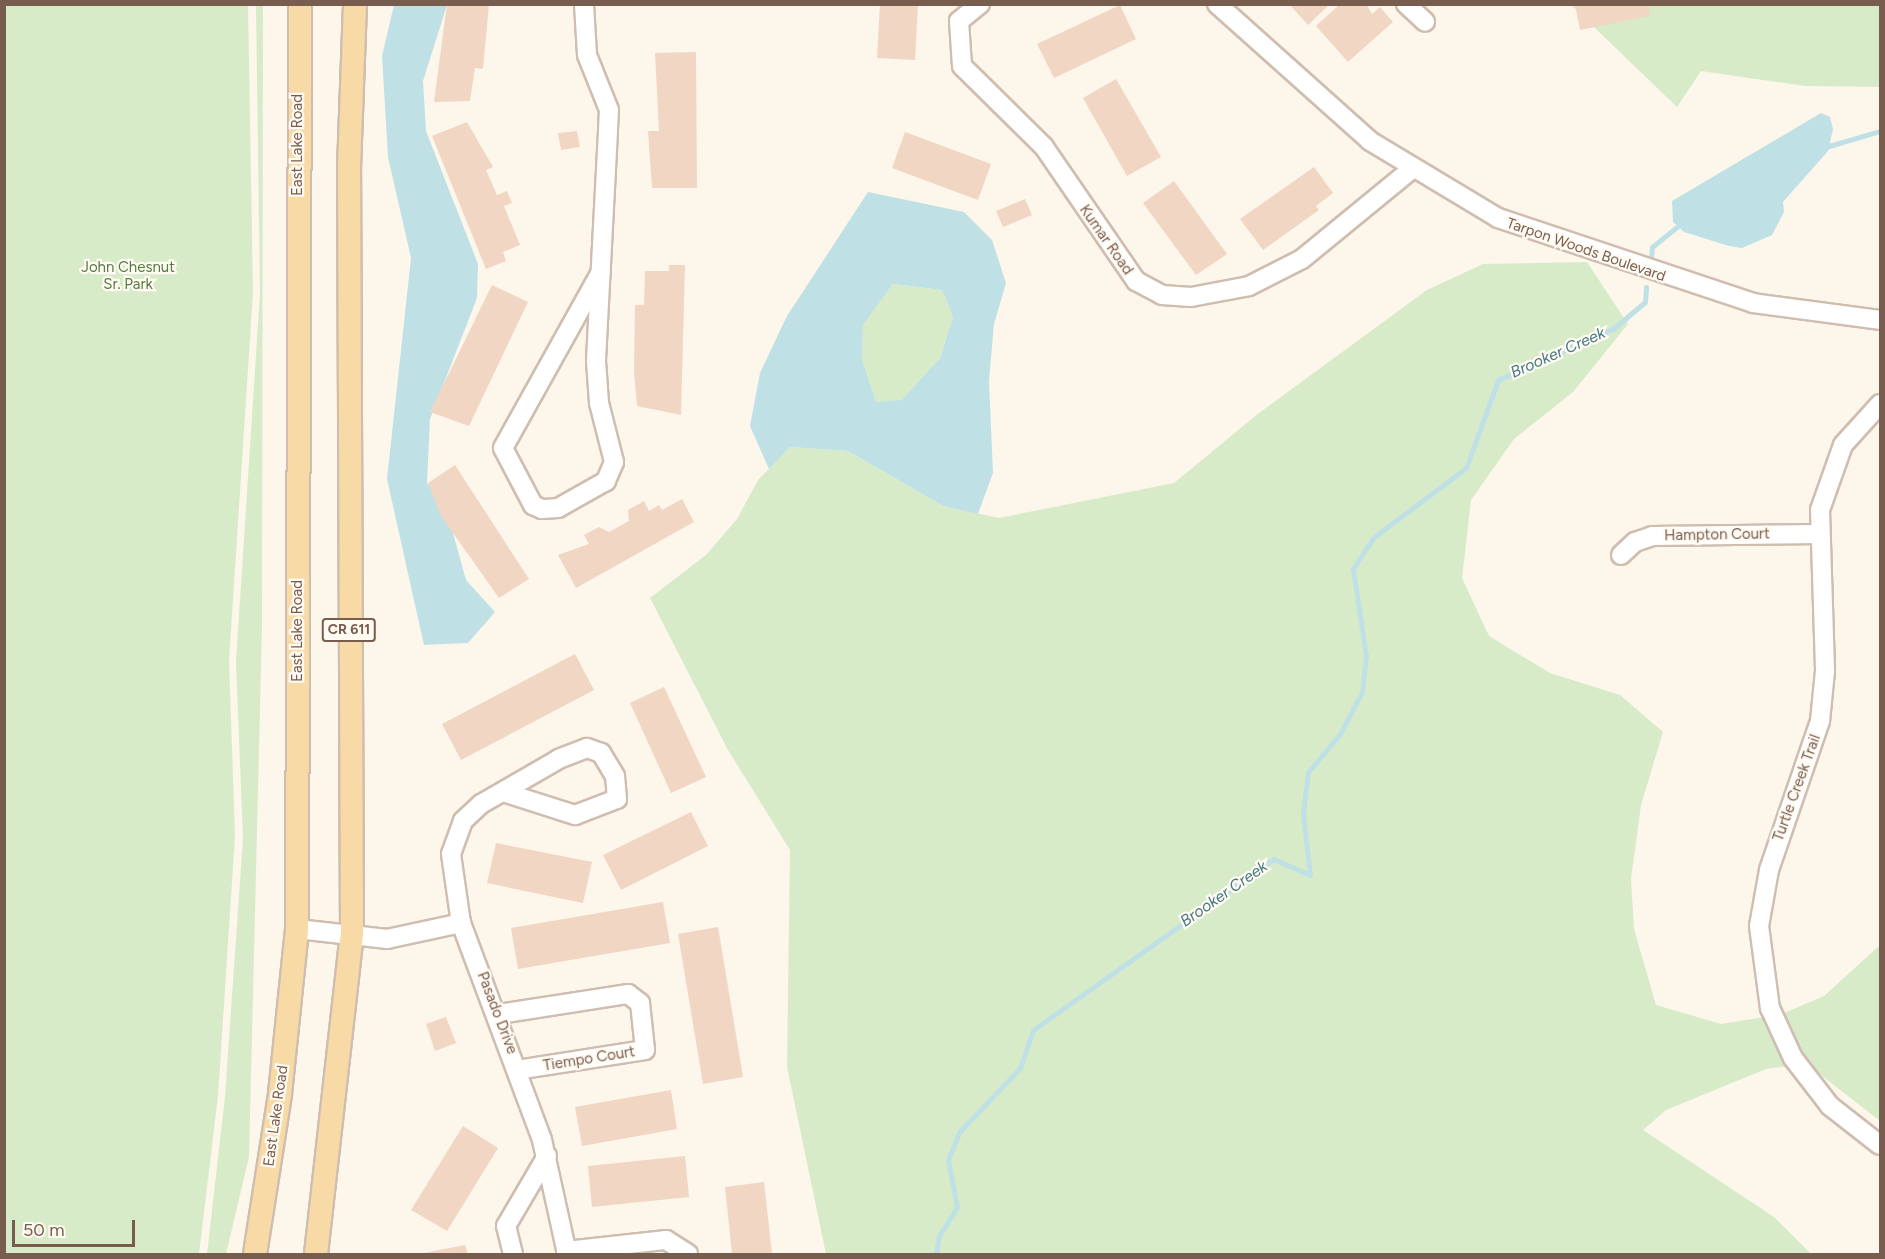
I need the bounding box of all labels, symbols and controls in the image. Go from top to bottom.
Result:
street label: East Lake Road [289,94,307,196]
street label: Kumar Road [1075,202,1137,278]
street label: Tarpon Woods Boulevard [1504,214,1668,286]
park label: John Chesnut Sr. Park [81,258,175,293]
water label: Brooker Creek [1508,324,1608,382]
street label: Hampton Court [1664,525,1770,545]
street label: East Lake Road [289,580,307,682]
road number: CR 611 [320,619,378,641]
street label: Turtle Creek Trail [1769,732,1825,844]
water label: Brooker Creek [1177,857,1271,931]
street label: Pasado Drive [473,969,521,1057]
street label: Tiempo Court [542,1043,636,1075]
street label: East Lake Road [260,1064,292,1168]
scale bar [15,1208,138,1246]
text: 50 m [23,1219,65,1241]

